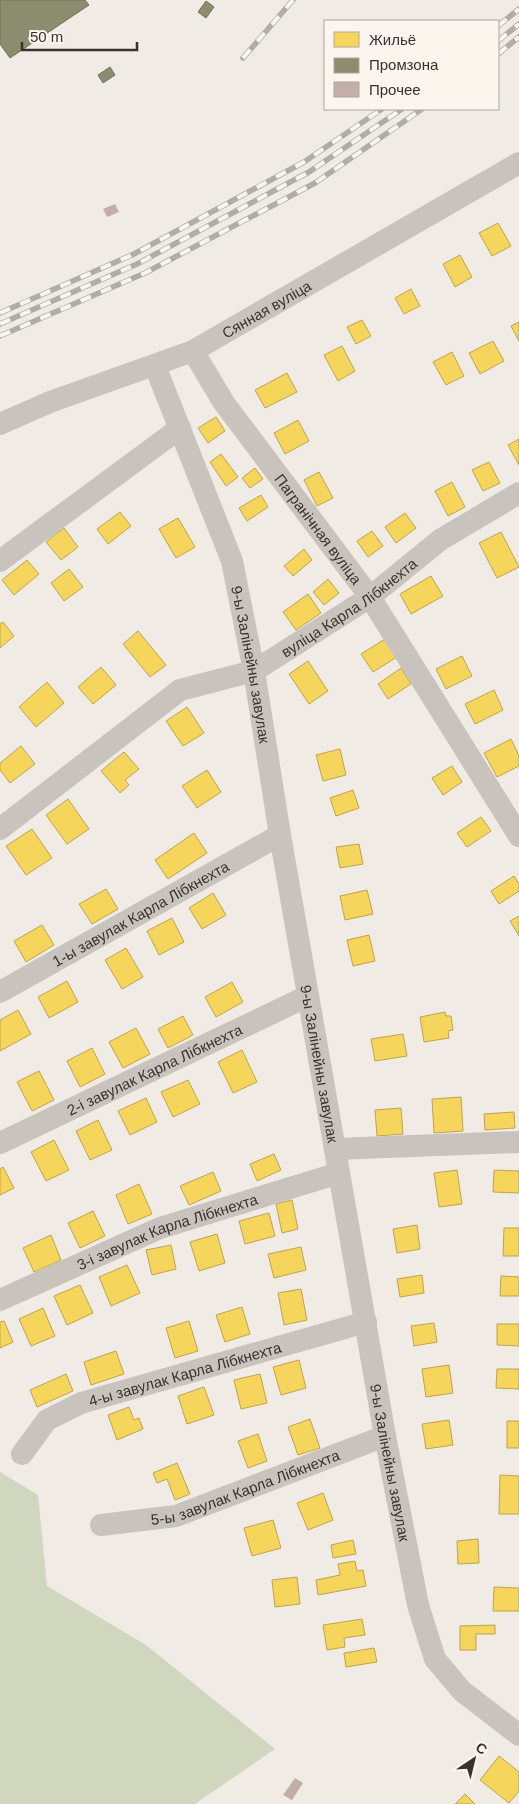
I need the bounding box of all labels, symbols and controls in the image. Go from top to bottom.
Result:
scale bar [22,20,138,52]
legend [324,20,499,110]
text: 50 m [30,28,63,45]
text: Жильё [369,31,416,48]
text: Промзона [369,56,439,73]
text: Прочее [369,81,421,98]
street label: Сянная вуліца [219,276,314,341]
street label: Пагранічная вуліца [272,470,366,588]
street label: вуліца Карла Лібкнехта [278,554,420,660]
street label: 9-ы Залінейны завулак [229,584,274,745]
street label: 1-ы завулак Карла Лібкнехта [49,857,232,969]
street label: 9-ы Залінейны завулак [298,983,342,1144]
street label: 2-і завулак Карла Лібкнехта [64,1020,245,1118]
street label: 3-і завулак Карла Лібкнехта [74,1190,260,1273]
street label: 4-ы завулак Карла Лібкнехта [86,1338,284,1409]
street label: 9-ы Залінейны завулак [368,1382,414,1543]
street label: 5-ы завулак Карла Лібкнехта [150,1446,342,1527]
north arrow [449,1734,499,1784]
text: С [473,1739,490,1758]

